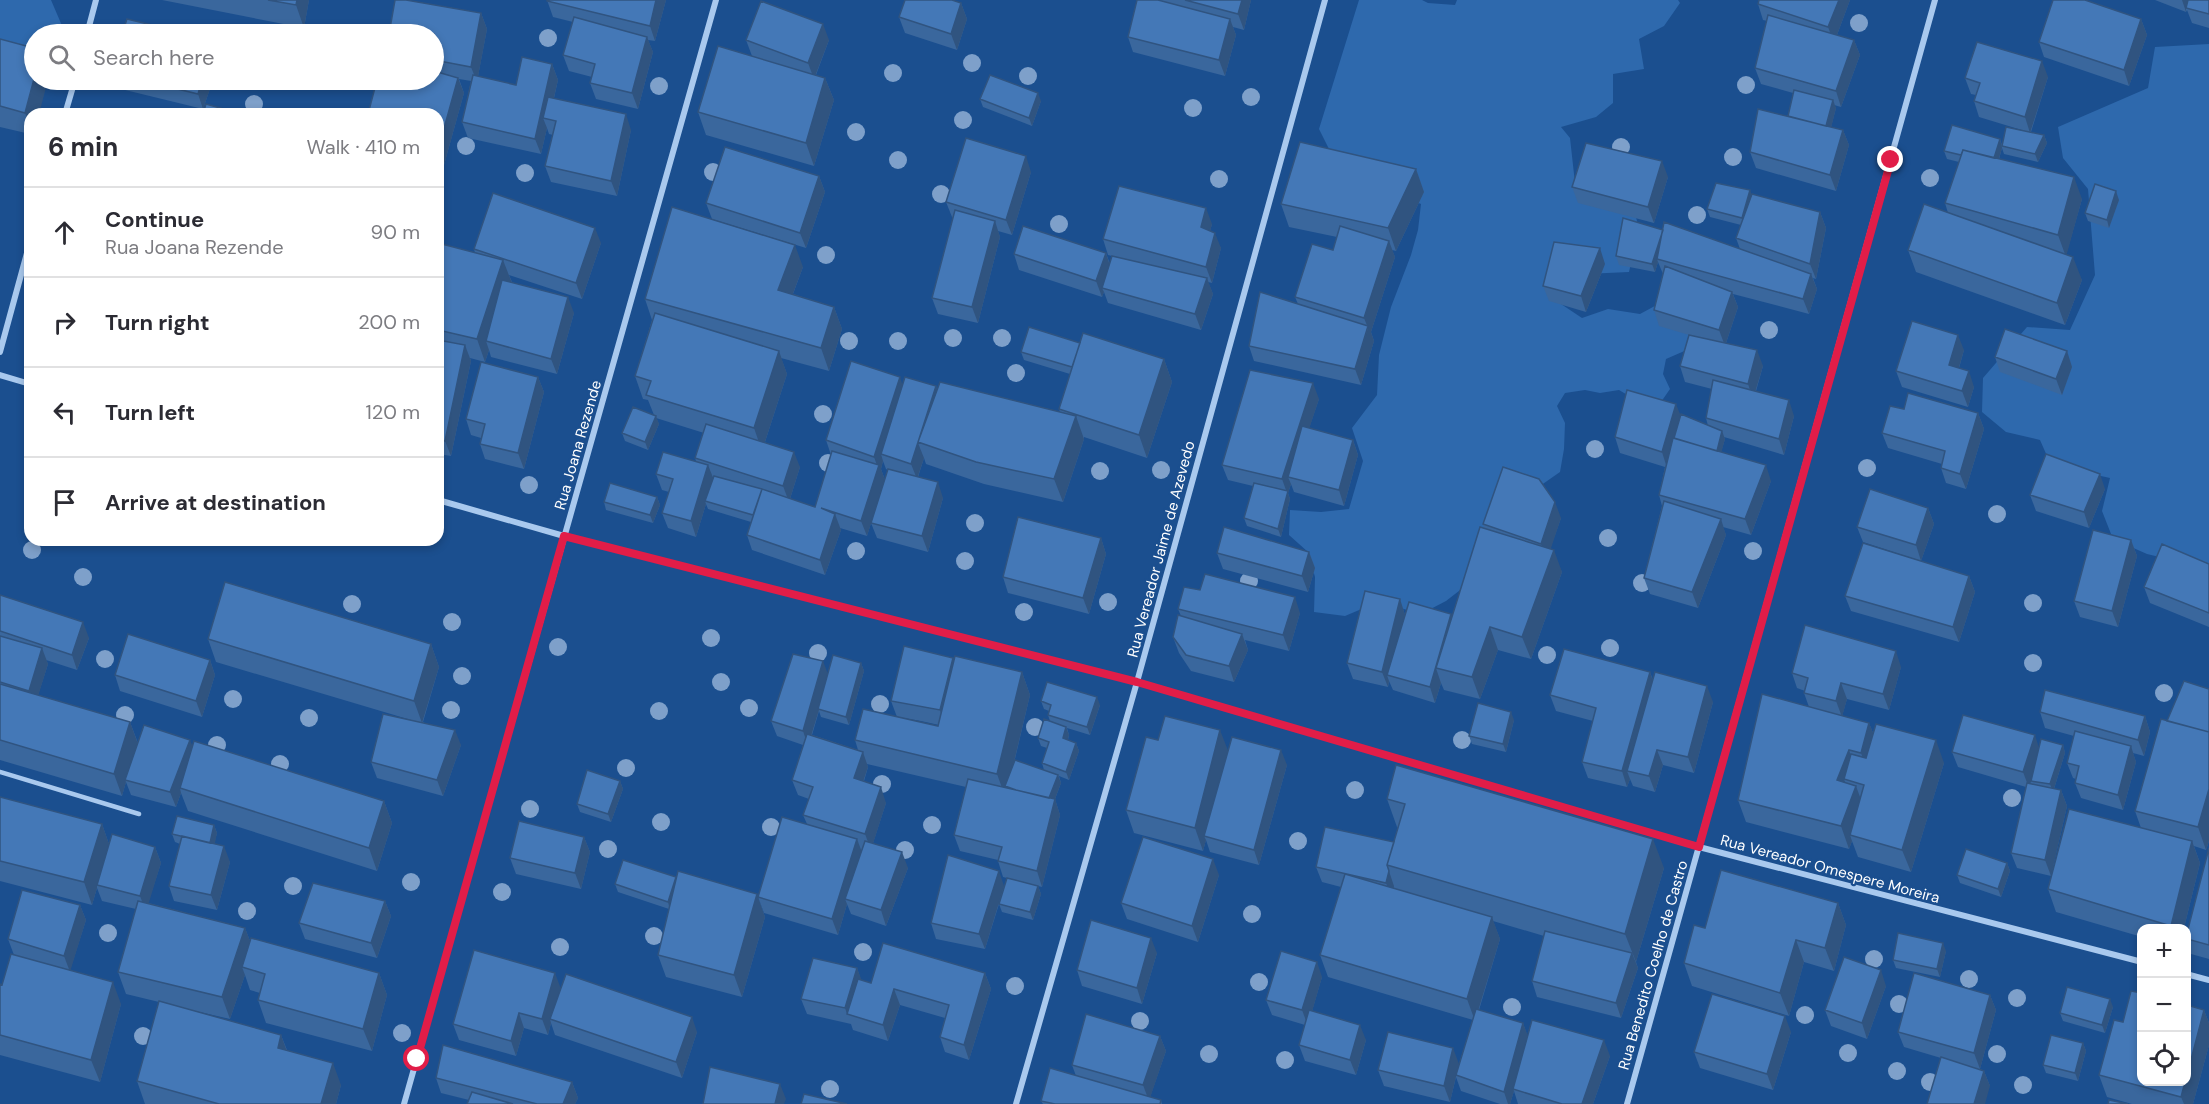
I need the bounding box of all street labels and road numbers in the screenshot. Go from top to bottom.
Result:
street label: Rua Joana Rezende [550,378,606,512]
street label: Rua Vereador Jaime de Azevedo [1122,438,1200,660]
street label: Rua Vereador Omespere Moreira [1718,830,1942,908]
street label: Rua Benedito Coelho de Castro [1613,858,1693,1072]

